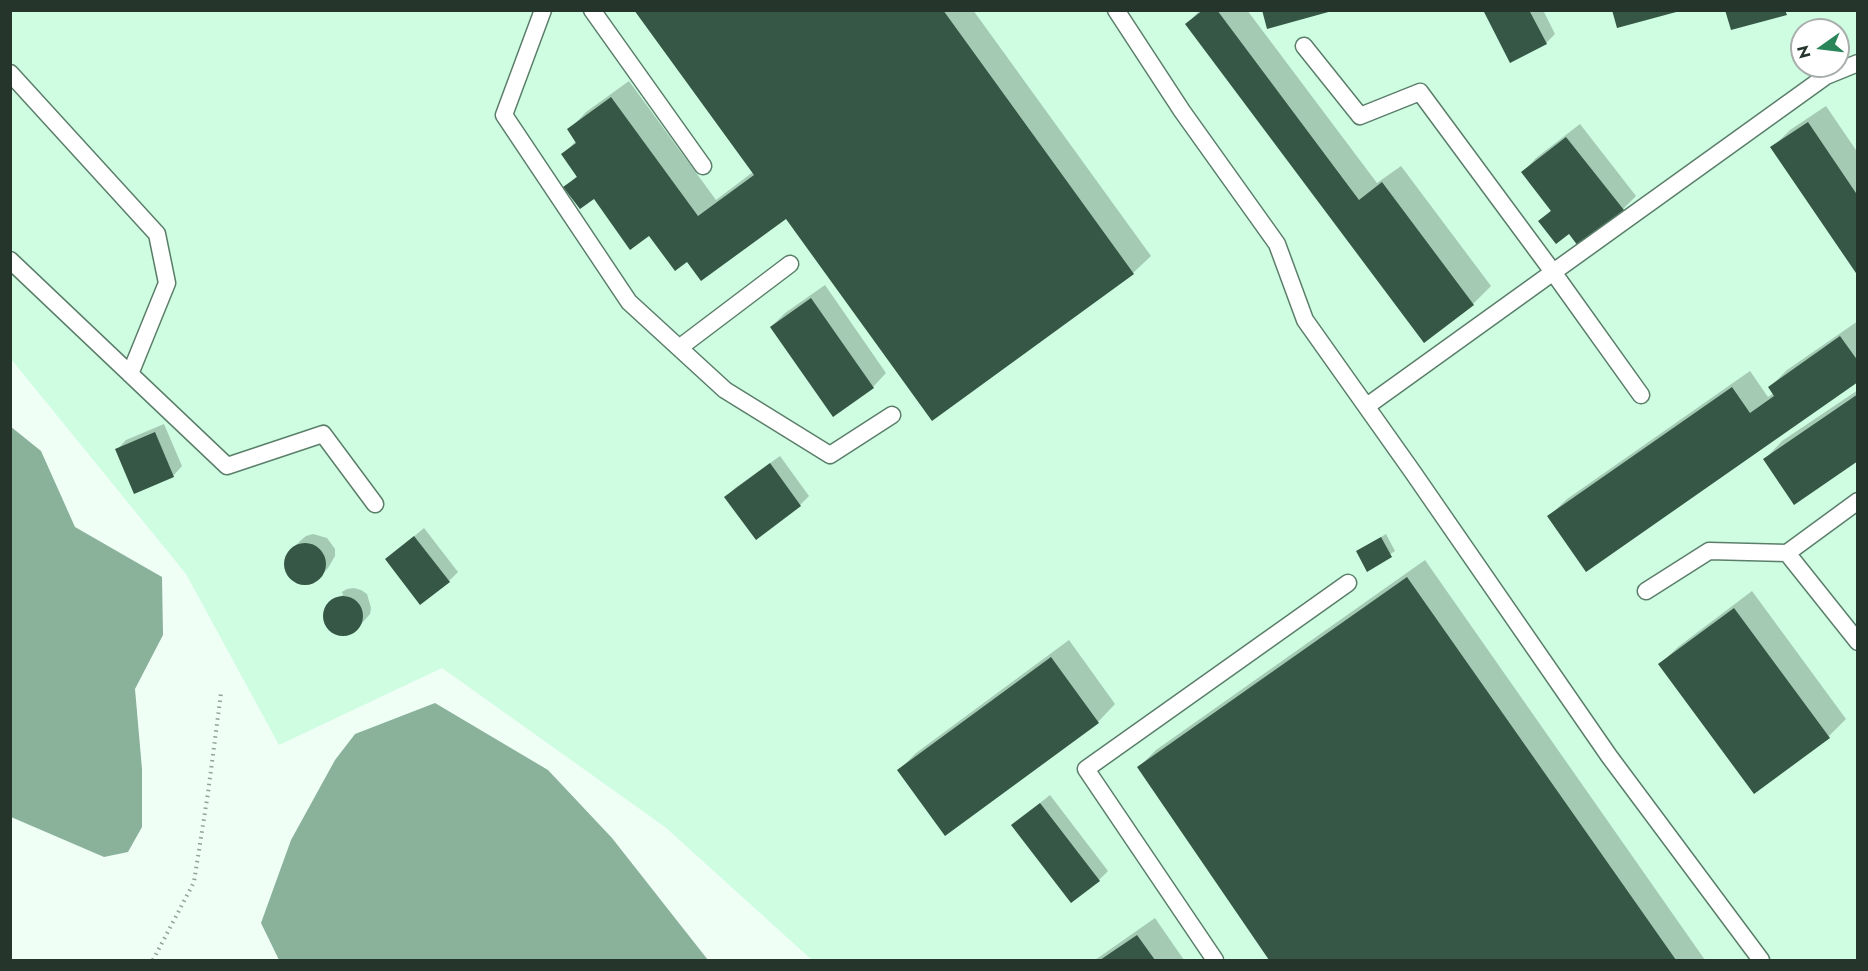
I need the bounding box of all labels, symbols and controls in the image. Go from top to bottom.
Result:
north arrow [1790,18,1850,78]
text: N [1791,43,1817,61]

